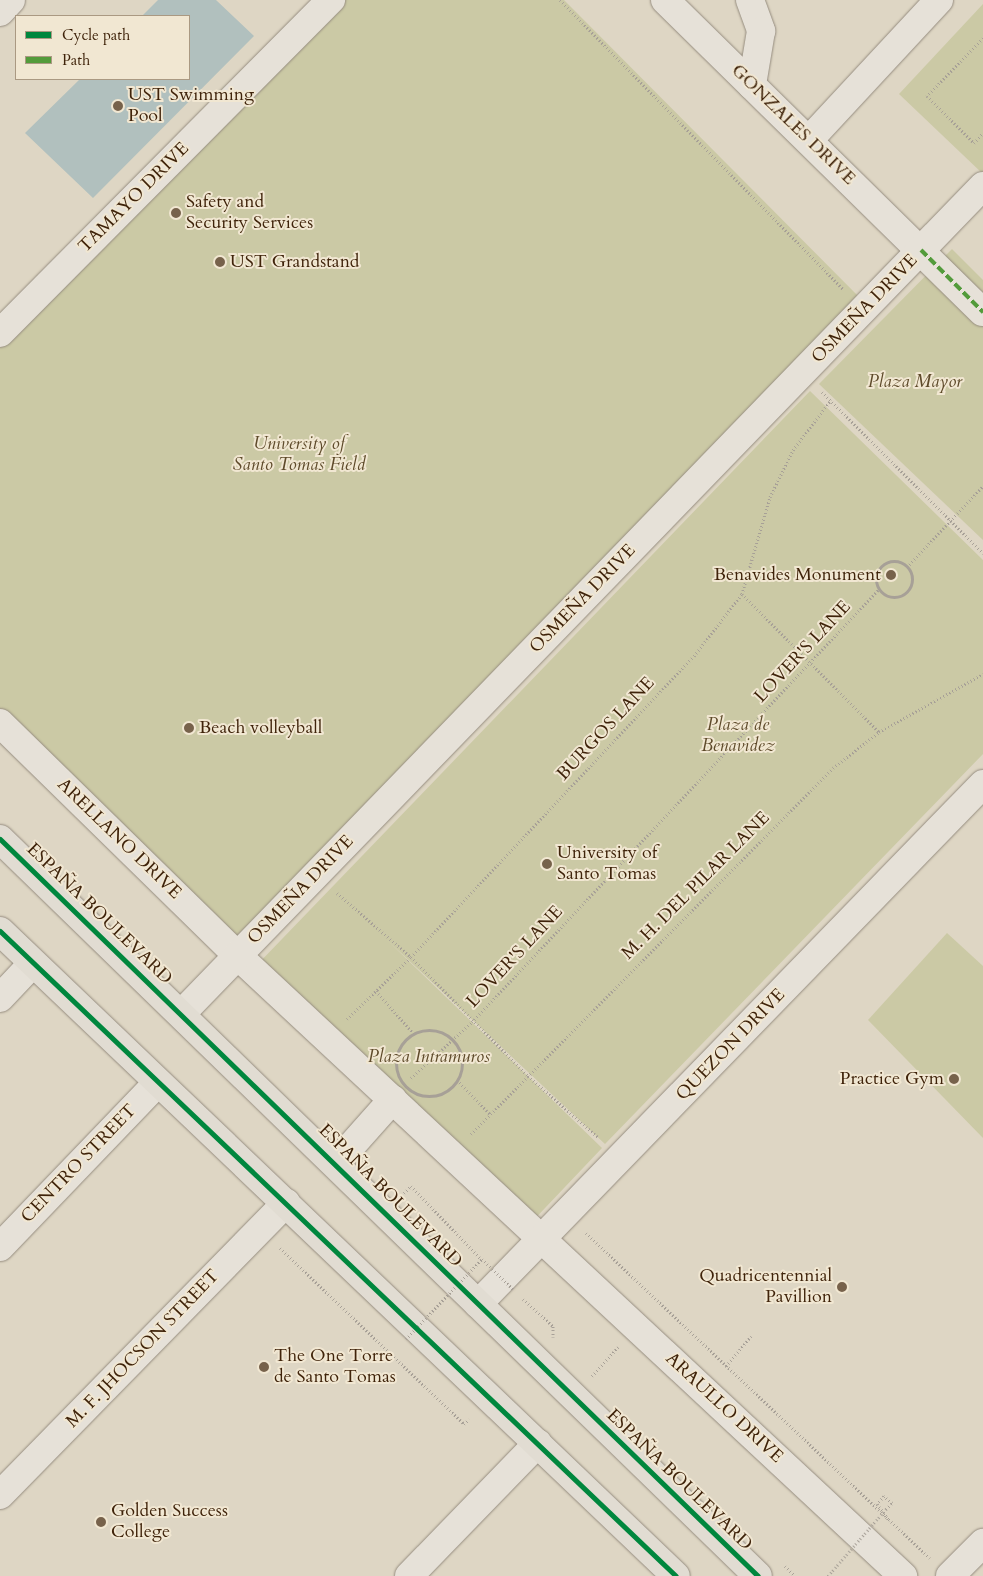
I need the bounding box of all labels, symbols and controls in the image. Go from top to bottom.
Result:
legend [15,15,190,80]
text: Cycle path [62,25,130,45]
text: Path [62,50,90,70]
street label: GONZALES DRIVE [726,60,860,190]
place label: UST Swimming Pool [128,85,254,128]
marker: UST Swimming Pool [112,100,124,112]
street label: TAMAYO DRIVE [74,138,194,258]
place label: Safety and Security Services [186,192,313,234]
marker: Safety and Security Services [170,207,182,219]
street label: OSMEÑA DRIVE [807,250,923,368]
place label: UST Grandstand [230,251,359,273]
marker: UST Grandstand [214,256,226,268]
park label: Plaza Mayor [868,371,962,393]
park label: University of Santo Tomas Field [233,434,365,476]
street label: OSMEÑA DRIVE [525,540,641,658]
place label: Benavides Monument [714,564,881,586]
marker: Benavides Monument [885,569,897,581]
street label: LOVER'S LANE [750,597,856,707]
street label: BURGOS LANE [553,673,659,785]
park label: Plaza de Benavidez [701,715,775,758]
place label: Beach volleyball [199,717,322,739]
marker: Beach volleyball [183,722,195,734]
street label: ARELLANO DRIVE [52,774,186,904]
street label: M. H. DEL PILAR LANE [618,808,774,964]
street label: OSMEÑA DRIVE [243,831,359,949]
street label: ESPAÑA BOULEVARD [22,839,176,989]
place label: University of Santo Tomas [557,843,657,886]
marker: University of Santo Tomas [541,858,553,870]
street label: LOVER'S LANE [462,902,568,1012]
street label: QUEZON DRIVE [672,984,790,1106]
park label: Plaza Intramuros [368,1046,490,1068]
place label: Practice Gym [840,1068,944,1090]
marker: Practice Gym [948,1073,960,1085]
street label: CENTRO STREET [17,1100,141,1228]
street label: ESPAÑA BOULEVARD [314,1120,466,1272]
street label: M. F. JHOCSON STREET [62,1265,224,1433]
place label: Quadricentennial Pavillion [699,1266,832,1308]
marker: Quadricentennial Pavillion [836,1281,848,1293]
place label: The One Torre de Santo Tomas [274,1346,396,1388]
street label: ARAULLO DRIVE [661,1348,787,1468]
marker: The One Torre de Santo Tomas [258,1361,270,1373]
street label: ESPAÑA BOULEVARD [602,1405,756,1555]
place label: Golden Success College [111,1501,228,1544]
marker: Golden Success College [95,1516,107,1528]

